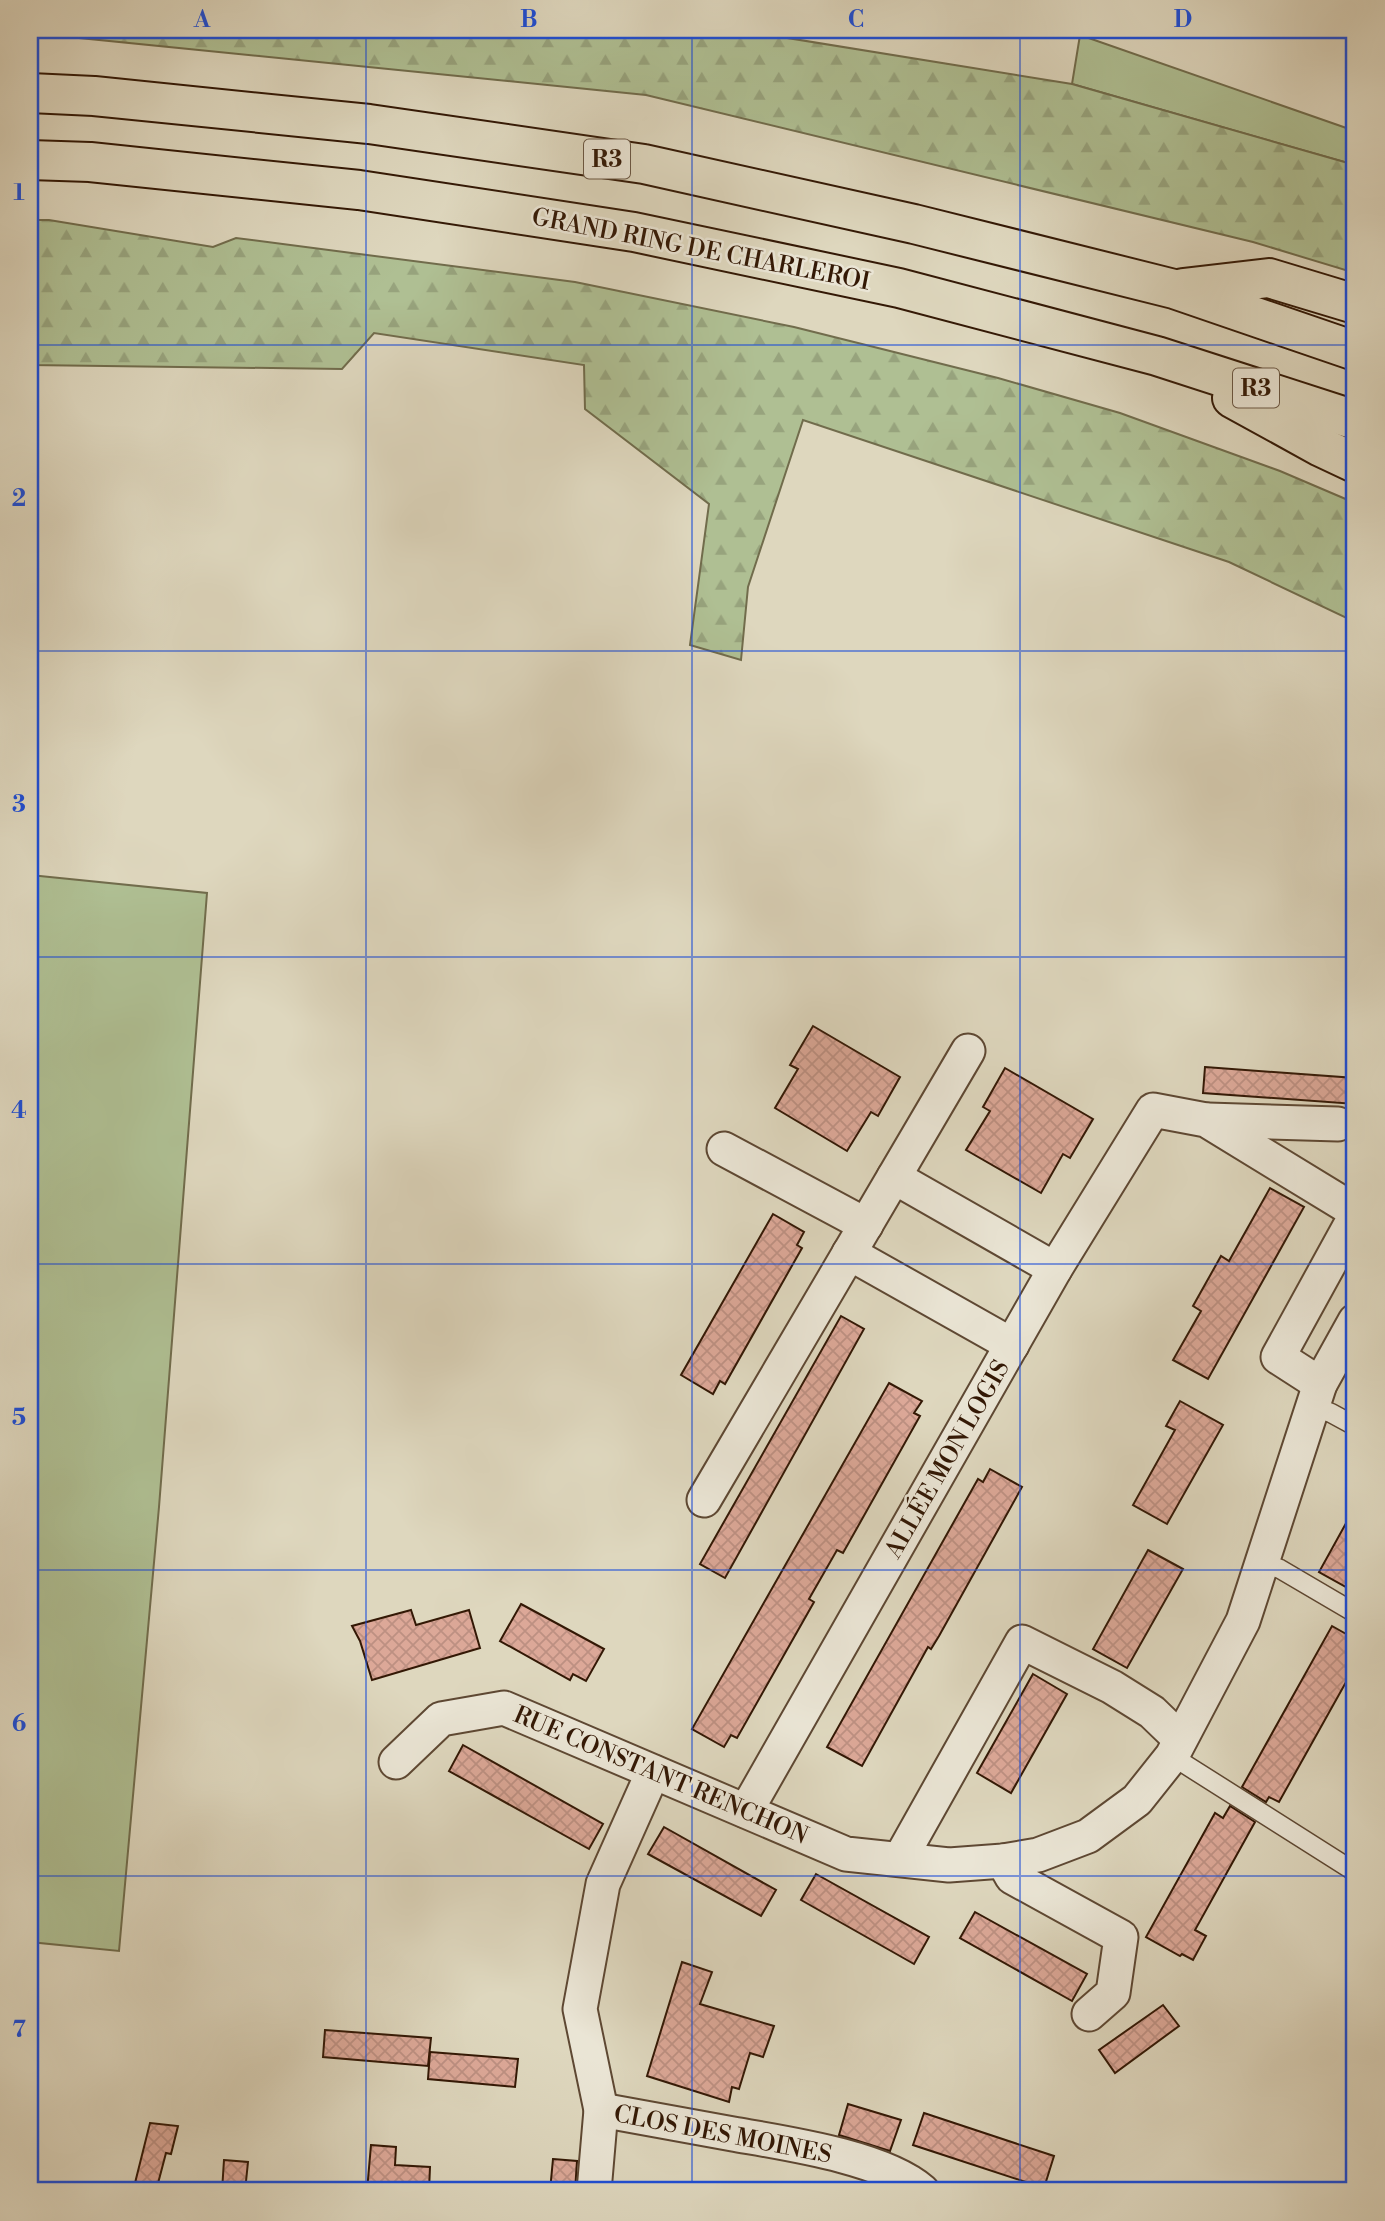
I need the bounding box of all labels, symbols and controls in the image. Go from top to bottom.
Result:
text: A [193,6,211,34]
text: B [520,6,538,34]
text: C [848,6,864,34]
text: D [1174,6,1192,34]
road number: R3 [584,140,630,178]
text: 1 [13,179,25,207]
street label: GRAND RING DE CHARLEROI [529,202,872,297]
road number: R3 [1233,368,1279,408]
text: 2 [12,485,26,513]
text: 3 [12,791,26,819]
text: 4 [11,1097,27,1125]
street label: ALLÉE MON LOGIS [878,1355,1017,1565]
text: 5 [12,1404,26,1432]
street label: RUE CONSTANT RENCHON [509,1700,812,1852]
text: 6 [12,1710,26,1738]
text: 7 [12,2016,26,2044]
street label: CLOS DES MOINES [611,2099,834,2171]

